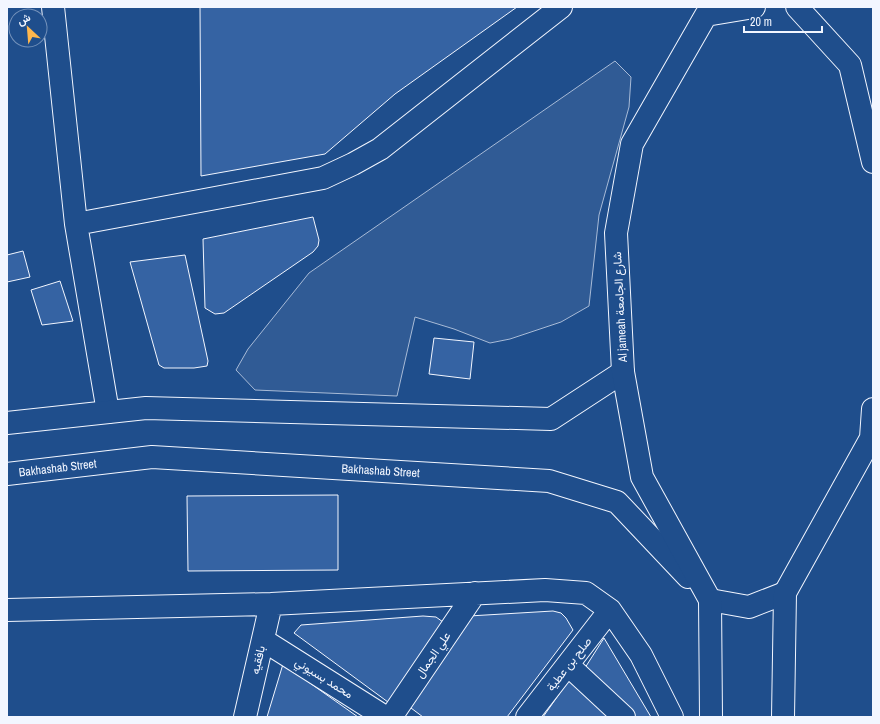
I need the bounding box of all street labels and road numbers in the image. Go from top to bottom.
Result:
street label: Al jameah شارع الجامعة [609,251,632,364]
street label: Bakhashab Street [18,456,98,481]
street label: Bakhashab Street [341,460,420,481]
street label: علي الجمال [412,629,456,682]
street label: صلح بن عطية [543,634,596,695]
street label: بافقيه [247,644,269,676]
street label: محمد بسيوني [291,654,356,704]

